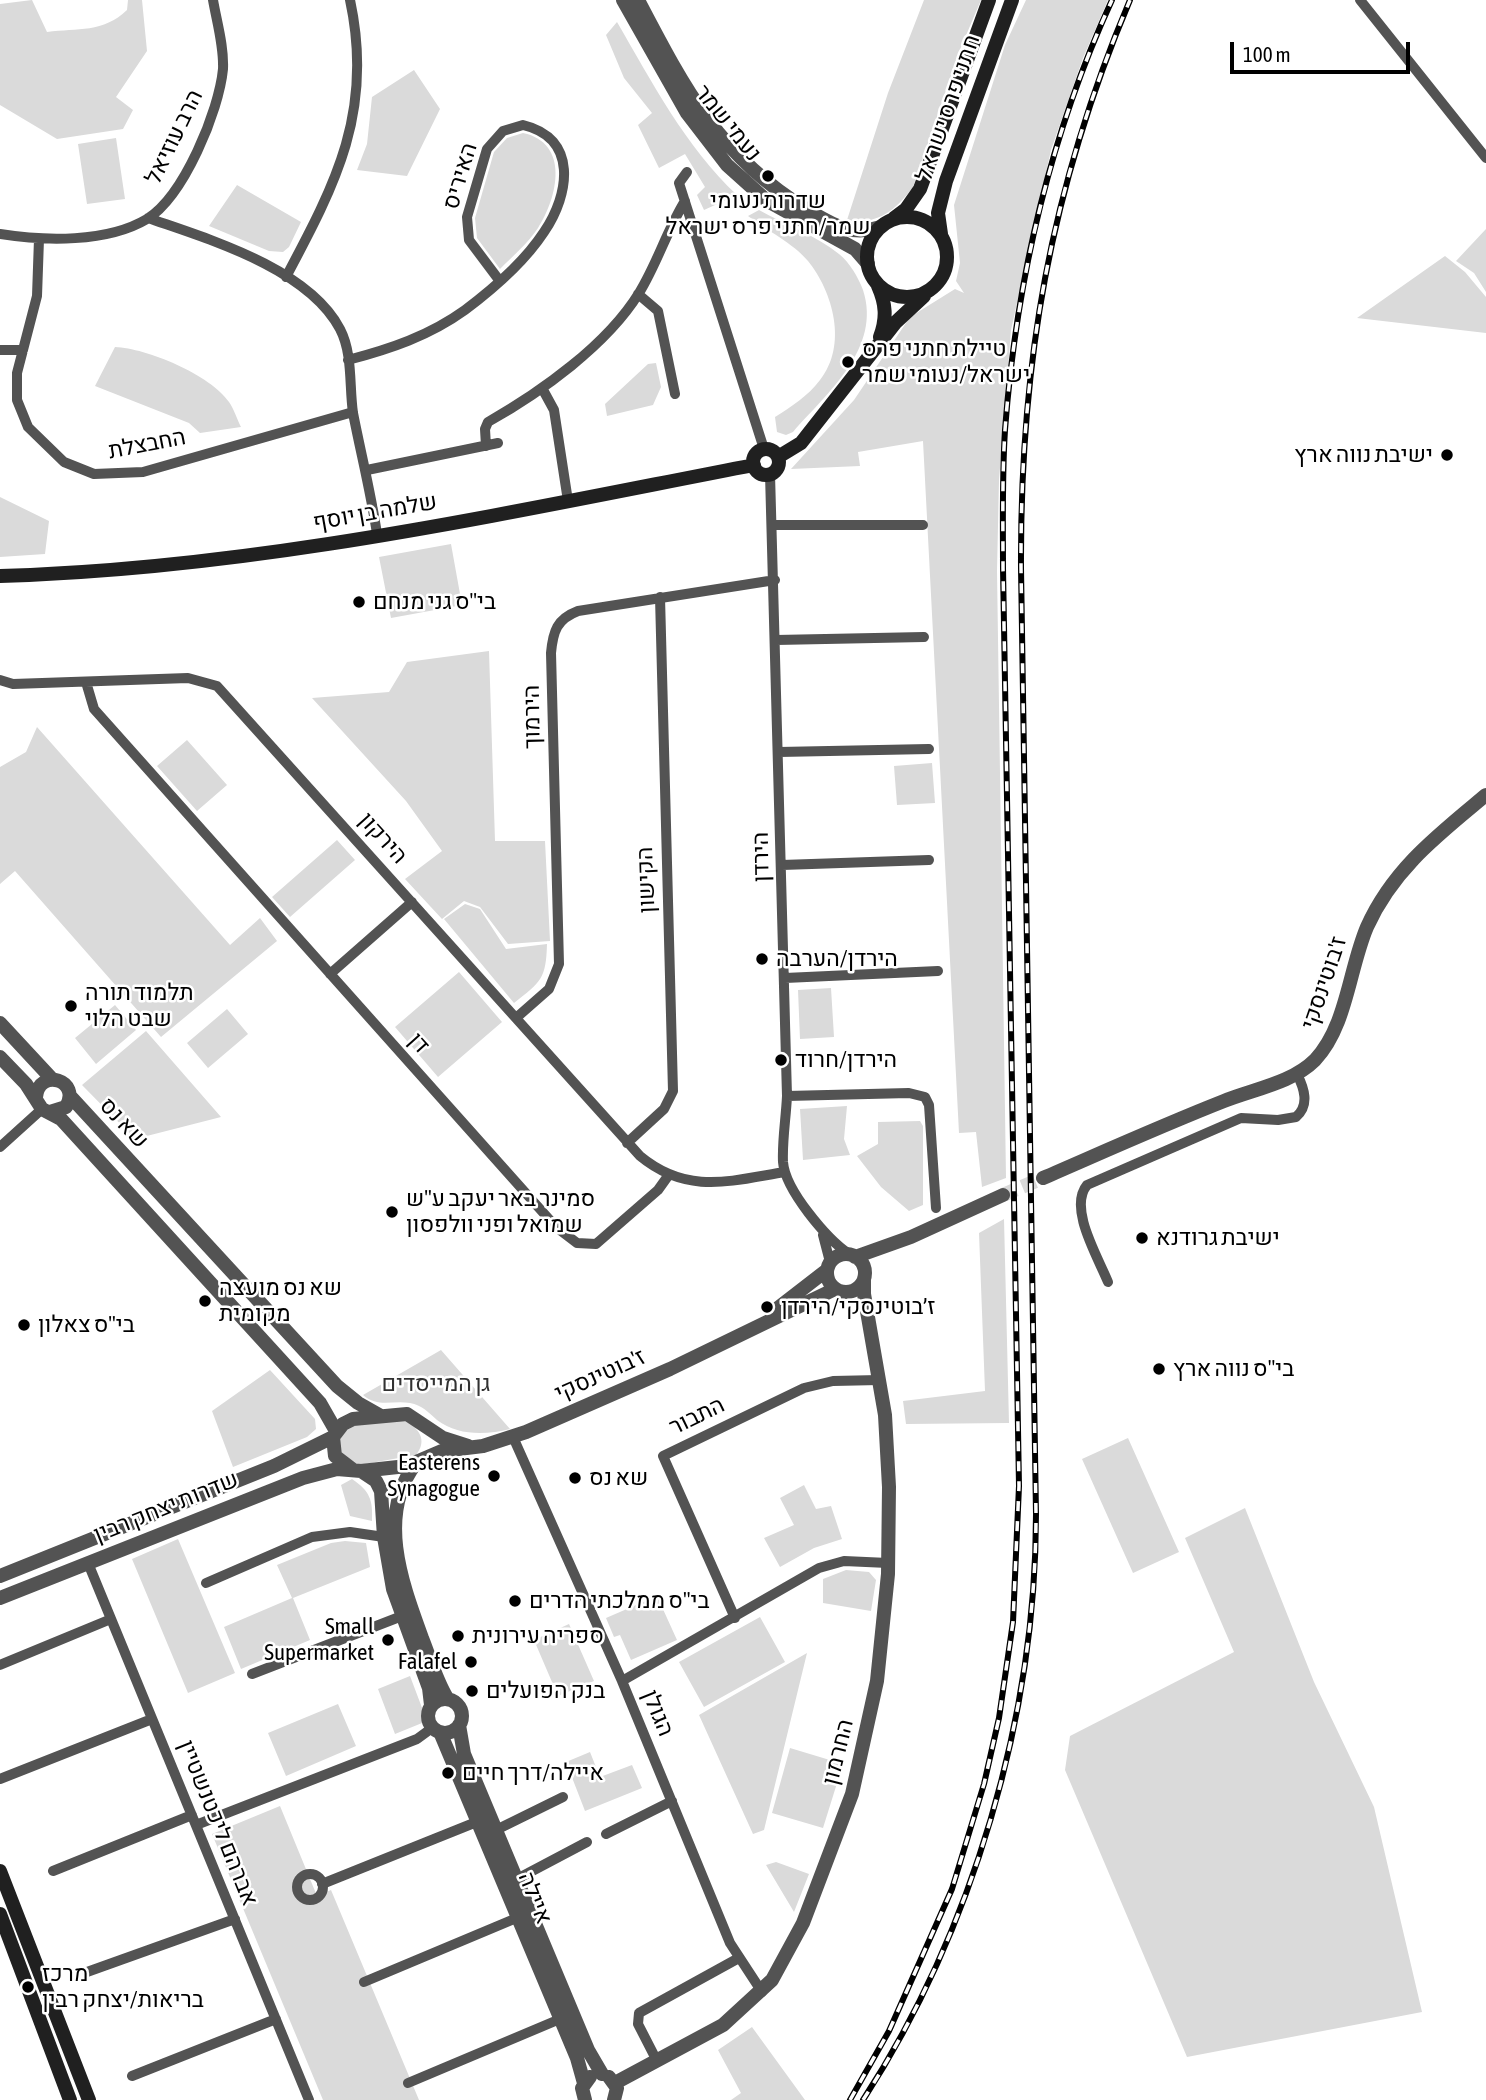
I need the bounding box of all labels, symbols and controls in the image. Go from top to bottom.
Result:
scale bar [1234,28,1414,72]
street label: חתני פרס ישראל [910,31,986,185]
text: 100 m [1243,42,1291,66]
street label: נעמי שמר [689,79,767,167]
street label: הרב עוזיאל [139,85,209,189]
street label: האיריס [437,139,483,213]
marker: שדרות נעומי שמר/חתני פרס ישראל [760,168,776,184]
place label: שדרות נעומי שמר/חתני פרס ישראל [665,187,871,241]
place label: טיילת חתני פרס ישראל/נעומי שמר [862,335,1030,389]
marker: טיילת חתני פרס ישראל/נעומי שמר [840,354,856,370]
street label: החבצלת [106,423,188,465]
place label: ישיבת נווה ארץ [1294,441,1433,469]
marker: ישיבת נווה ארץ [1439,447,1455,463]
street label: שלמה בן יוסף [311,488,439,536]
place label: בי"ס גני מנחם [373,588,496,616]
marker: בי"ס גני מנחם [351,594,367,610]
street label: הירמוך [518,685,546,749]
street label: הירקון [353,807,413,869]
street label: הירדן [747,832,775,882]
street label: הקישון [631,846,661,914]
street label: ז'בוטינסקי [1295,933,1353,1033]
place label: הירדן/הערבה [776,945,898,973]
marker: הירדן/הערבה [754,951,770,967]
place label: תלמוד תורה שבט הלוי [85,979,194,1033]
marker: תלמוד תורה שבט הלוי [63,998,79,1014]
street label: דן [403,1027,435,1059]
place label: הירדן/חרוד [795,1046,897,1074]
marker: הירדן/חרוד [773,1052,789,1068]
street label: שא נס [94,1092,154,1154]
place label: סמינר באר יעקב ע"ש שמואל ופני וולפסון [406,1185,595,1239]
marker: סמינר באר יעקב ע"ש שמואל ופני וולפסון [384,1204,400,1220]
place label: ישיבת גרודנא [1156,1224,1280,1252]
marker: ישיבת גרודנא [1134,1230,1150,1246]
place label: שא נס מועצה מקומית [219,1274,342,1328]
marker: שא נס מועצה מקומית [197,1293,213,1309]
place label: ז׳בוטינסקי/הירדן [781,1293,935,1321]
marker: ז׳בוטינסקי/הירדן [759,1299,775,1315]
place label: בי"ס צאלון [38,1311,135,1339]
marker: בי"ס צאלון [16,1317,32,1333]
street label: ז'בוטינסקי [550,1343,650,1407]
place label: בי"ס נווה ארץ [1173,1355,1294,1383]
marker: בי"ס נווה ארץ [1151,1361,1167,1377]
park label: גן המייסדים [382,1370,490,1398]
street label: התבור [665,1391,729,1441]
place label: Easterens Synagogue [388,1449,480,1503]
place label: שא נס [589,1464,648,1492]
street label: שדרות יצחק רבין [90,1465,242,1549]
marker: Easterens Synagogue [486,1468,502,1484]
marker: שא נס [567,1470,583,1486]
place label: בי"ס ממלכתי הדרים [529,1587,710,1615]
marker: בי"ס ממלכתי הדרים [507,1593,523,1609]
place label: Small Supermarket [264,1613,374,1667]
place label: ספריה עירונית [472,1622,604,1650]
marker: ספריה עירונית [450,1628,466,1644]
marker: Small Supermarket [380,1632,396,1648]
place label: Falafel [398,1648,457,1676]
marker: Falafel [463,1654,479,1670]
place label: בנק הפועלים [486,1677,605,1705]
marker: בנק הפועלים [464,1683,480,1699]
street label: הגולן [636,1686,680,1740]
street label: החרמון [817,1716,859,1788]
street label: אברהם ליכטנשטיין [172,1736,264,1910]
place label: איילה/דרך חיים [462,1759,604,1787]
marker: איילה/דרך חיים [440,1765,456,1781]
street label: איילה [512,1868,558,1928]
place label: מרכז בריאות/יצחק רבין [42,1960,204,2014]
marker: מרכז בריאות/יצחק רבין [20,1979,36,1995]

